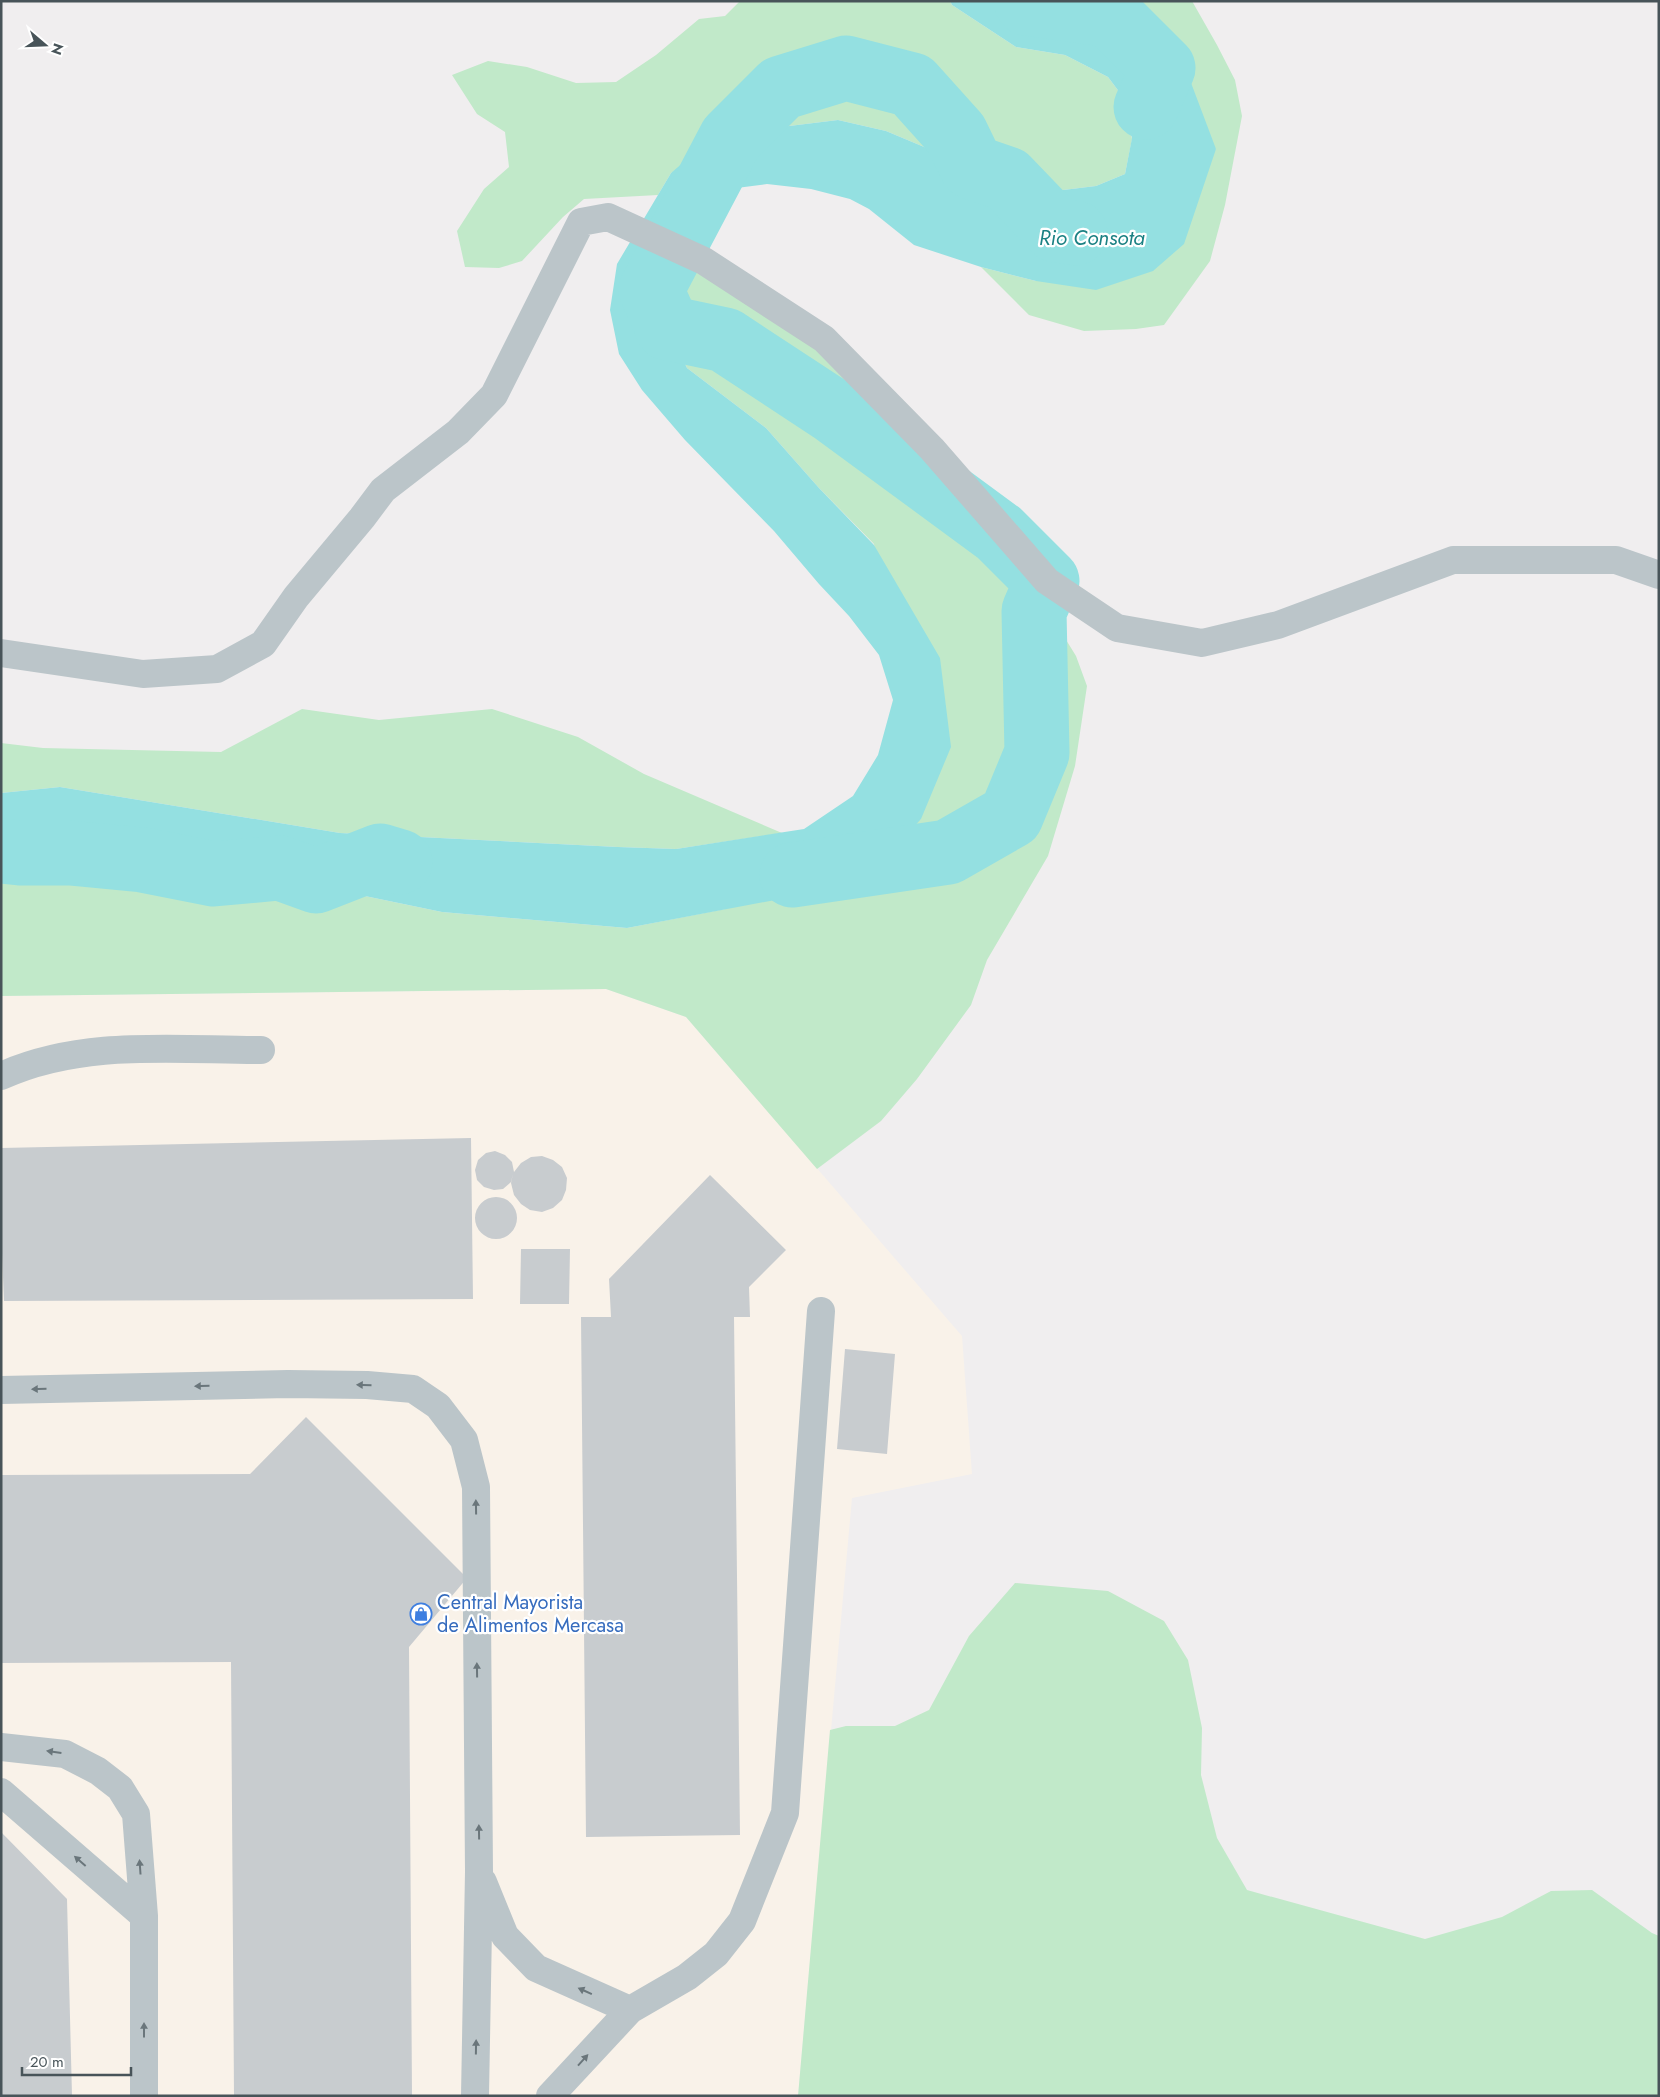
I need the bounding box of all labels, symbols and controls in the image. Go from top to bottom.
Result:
north arrow [20,20,70,70]
text: N [46,41,69,58]
water label: Rio Consota [1039,223,1145,253]
one-way arrow [356,1381,372,1389]
one-way arrow [194,1382,210,1390]
one-way arrow [31,1385,47,1393]
one-way arrow [472,1499,480,1515]
place label: Central Mayorista de Alimentos Mercasa [437,1588,624,1640]
shop icon: Central Mayorista de Alimentos Mercasa [409,1602,433,1626]
one-way arrow [473,1661,481,1677]
one-way arrow [46,1748,62,1756]
one-way arrow [475,1824,483,1840]
one-way arrow [75,1855,87,1867]
one-way arrow [136,1859,144,1875]
one-way arrow [578,1987,592,1995]
one-way arrow [140,2021,148,2037]
one-way arrow [472,2039,480,2055]
scale bar [22,2044,131,2076]
text: 20 m [30,2051,64,2073]
one-way arrow [577,2054,589,2066]

